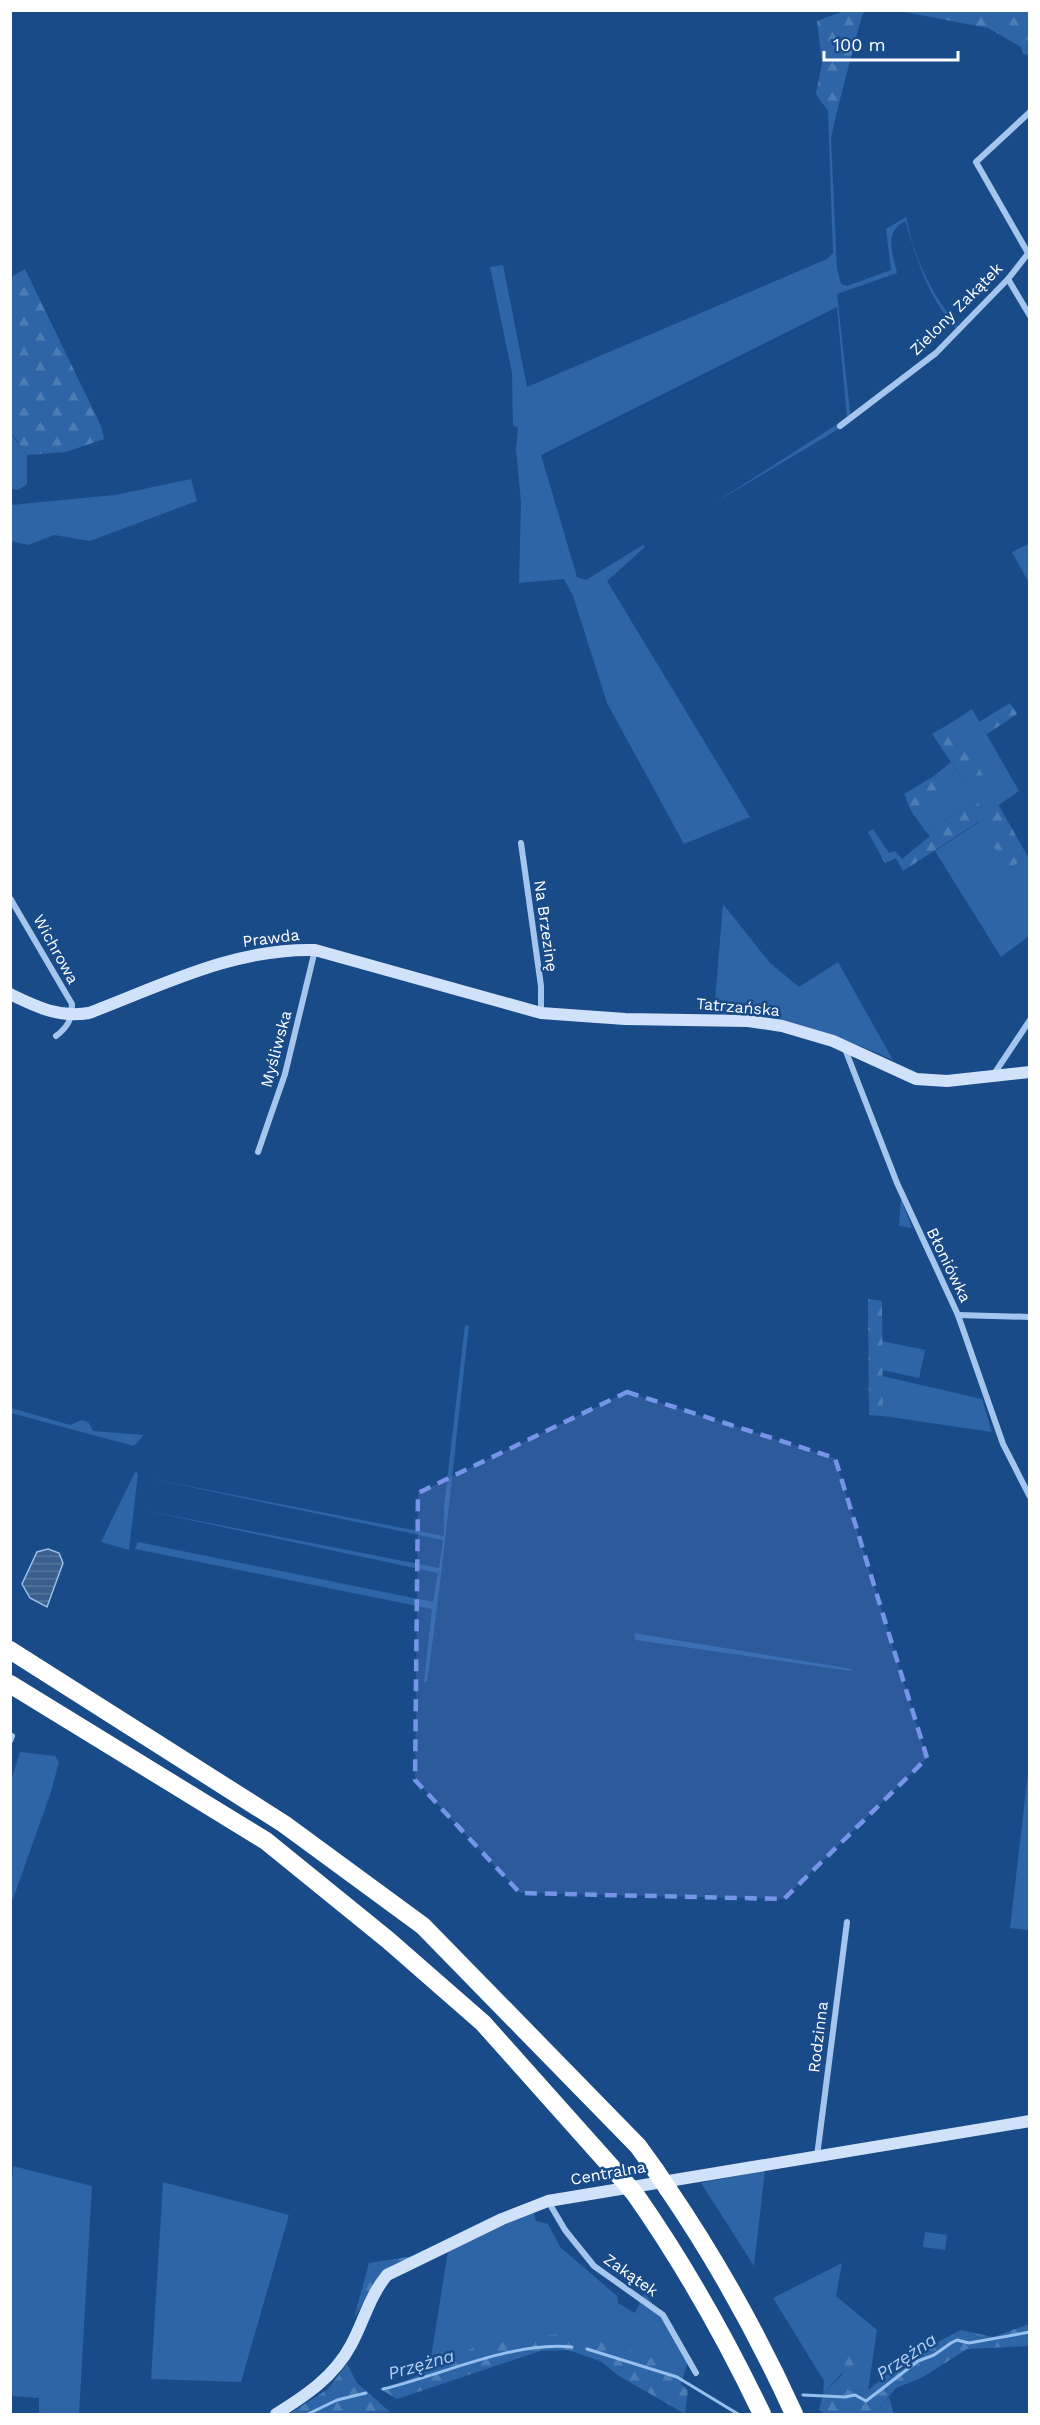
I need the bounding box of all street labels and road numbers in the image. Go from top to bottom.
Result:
street label: Zielony Zakątek [906,259,1006,359]
street label: Na Brzezinę [530,879,562,973]
street label: Wichrowa [29,911,83,987]
street label: Prawda [241,925,301,951]
street label: Tatrzańska [695,994,781,1020]
street label: Myśliwska [257,1008,295,1090]
street label: Błoniówka [923,1224,975,1306]
street label: Rodzinna [804,2000,832,2074]
street label: Centralna [569,2157,647,2189]
street label: Zakątek [600,2249,662,2301]

